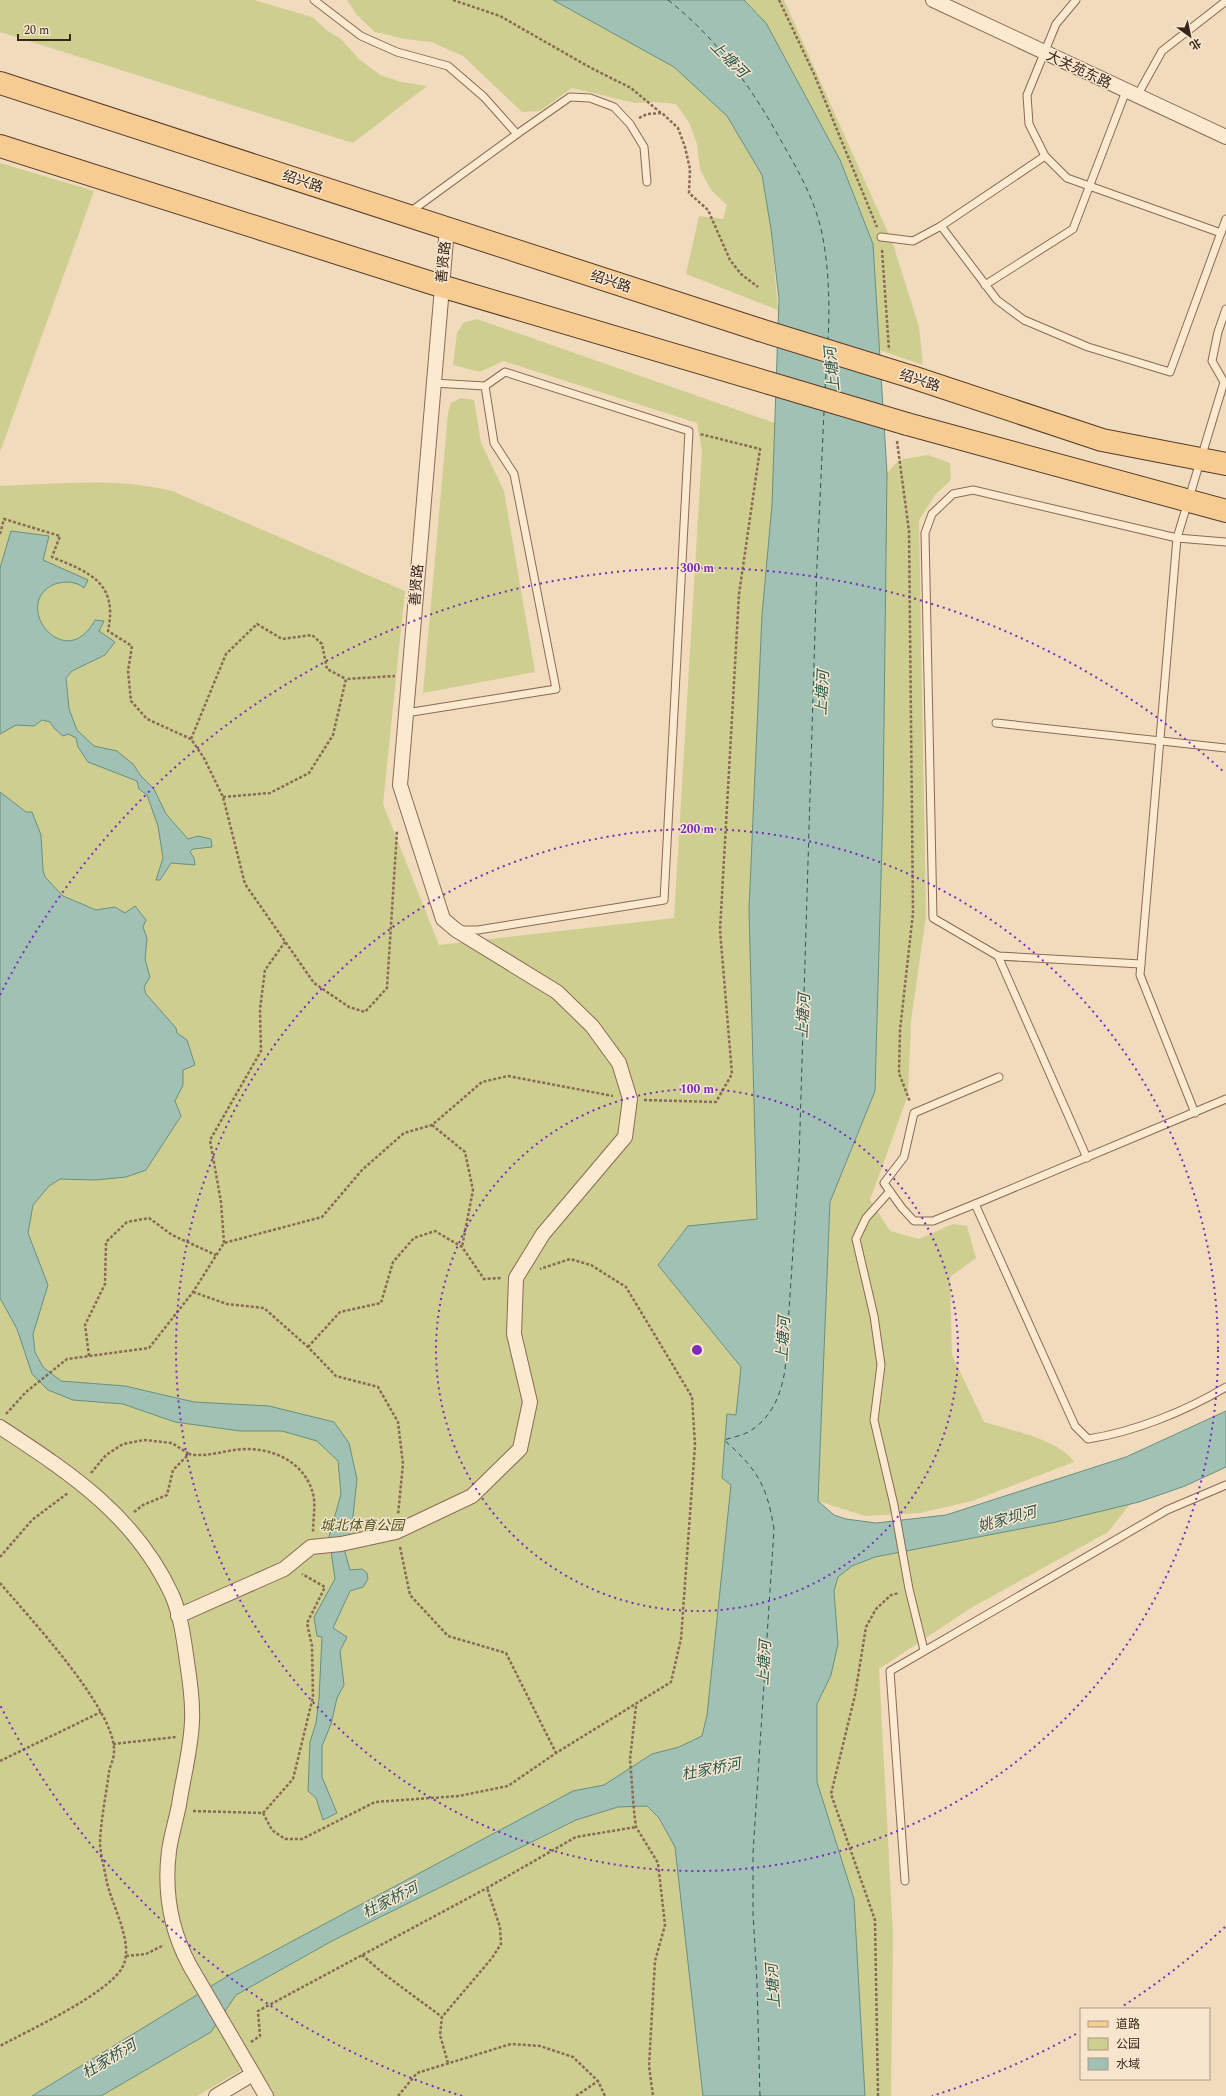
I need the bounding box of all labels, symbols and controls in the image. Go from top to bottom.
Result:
scale bar [18,16,70,42]
north arrow [1170,16,1210,56]
text: 20 m [24,21,49,40]
text: 北 [1186,34,1204,54]
water label: 上塘河 [705,35,755,86]
street label: 大关苑东路 [1043,45,1115,94]
street label: 绍兴路 [280,165,326,198]
street label: 善贤路 [431,240,456,284]
street label: 绍兴路 [588,265,634,298]
water label: 上塘河 [819,343,846,392]
street label: 绍兴路 [897,364,943,397]
text: 300 m [680,559,714,578]
street label: 善贤路 [404,563,429,607]
water label: 上塘河 [810,667,835,716]
text: 200 m [680,820,714,839]
water label: 上塘河 [791,990,816,1039]
text: 100 m [680,1080,714,1099]
water label: 上塘河 [771,1313,796,1362]
centre of rings [690,1343,704,1357]
water label: 姚家坝河 [975,1500,1042,1538]
park label: 城北体育公园 [320,1515,406,1536]
water label: 上塘河 [752,1637,777,1686]
water label: 杜家桥河 [679,1752,746,1787]
water label: 杜家桥河 [358,1875,425,1924]
water label: 上塘河 [760,1960,787,2009]
legend [1080,2008,1210,2080]
text: 道路 [1116,2015,1140,2034]
water label: 杜家桥河 [78,2033,143,2085]
text: 公园 [1116,2035,1140,2054]
text: 水域 [1116,2055,1140,2074]

